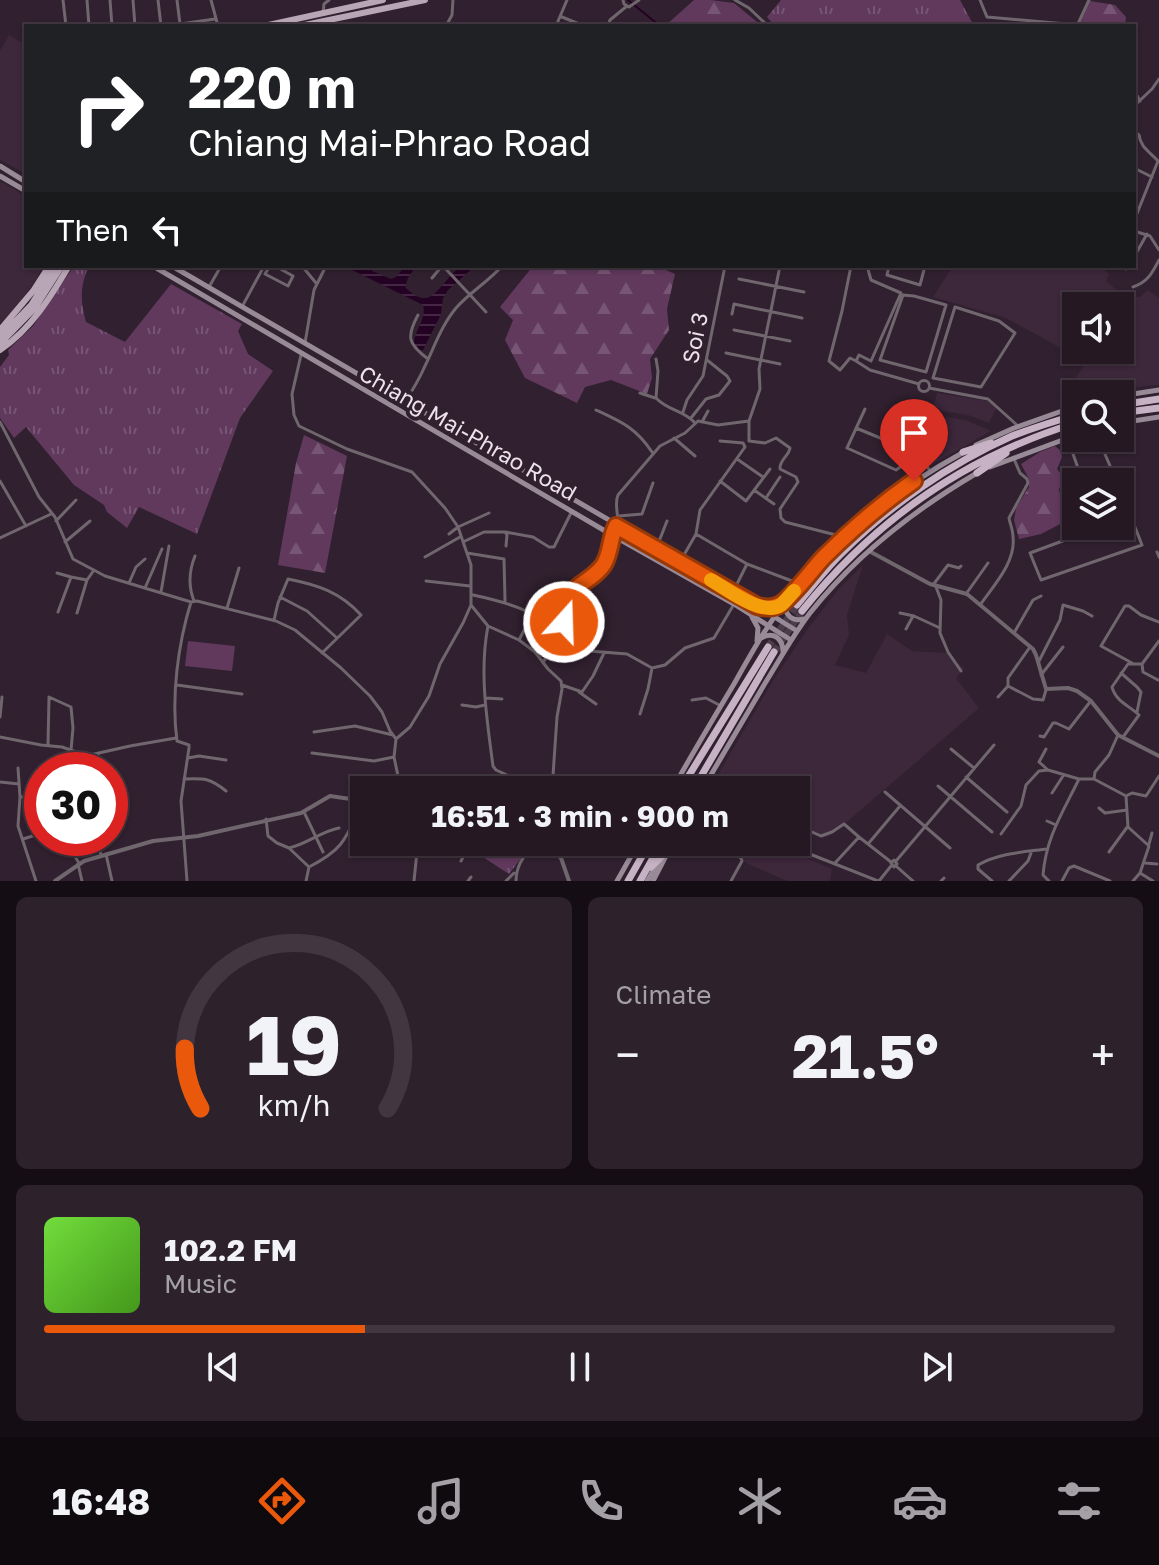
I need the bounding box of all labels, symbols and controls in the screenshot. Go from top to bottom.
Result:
text: 220 m [188,53,356,120]
icon: right [56,56,160,160]
text: Chiang Mai-Phrao Road [188,121,591,164]
icon: left [145,208,189,252]
text: Then [56,212,129,248]
map controls [1062,292,1134,540]
button: sound [1062,292,1134,364]
street label: Soi 3 [676,310,713,366]
street label: Chiang Mai-Phrao Road [355,359,582,506]
button: search [1062,380,1134,452]
pin [880,399,948,481]
icon: arrive [892,411,936,455]
button: layers [1062,468,1134,540]
position arrow [522,580,606,664]
speed limit sign: 30 [24,752,128,856]
text: 16:51 · 3 min · 900 m [431,798,729,834]
text: Climate [616,979,711,1010]
text: 19 [246,993,342,1093]
text: 21.5° [792,1019,939,1091]
text: − [616,1028,640,1081]
text: + [1091,1028,1115,1081]
text: km/h [257,1088,330,1122]
text: 102.2 FM [164,1232,297,1268]
text: Music [164,1268,237,1299]
icon: previous [201,1345,245,1389]
icon: pause [558,1345,602,1389]
icon: next [915,1345,959,1389]
icon: directions [254,1473,310,1529]
icon: music [413,1473,469,1529]
icon: phone [573,1473,629,1529]
icon: climate [732,1473,788,1529]
icon: car [892,1473,948,1529]
icon: filters [1051,1473,1107,1529]
text: 16:48 [52,1480,150,1523]

